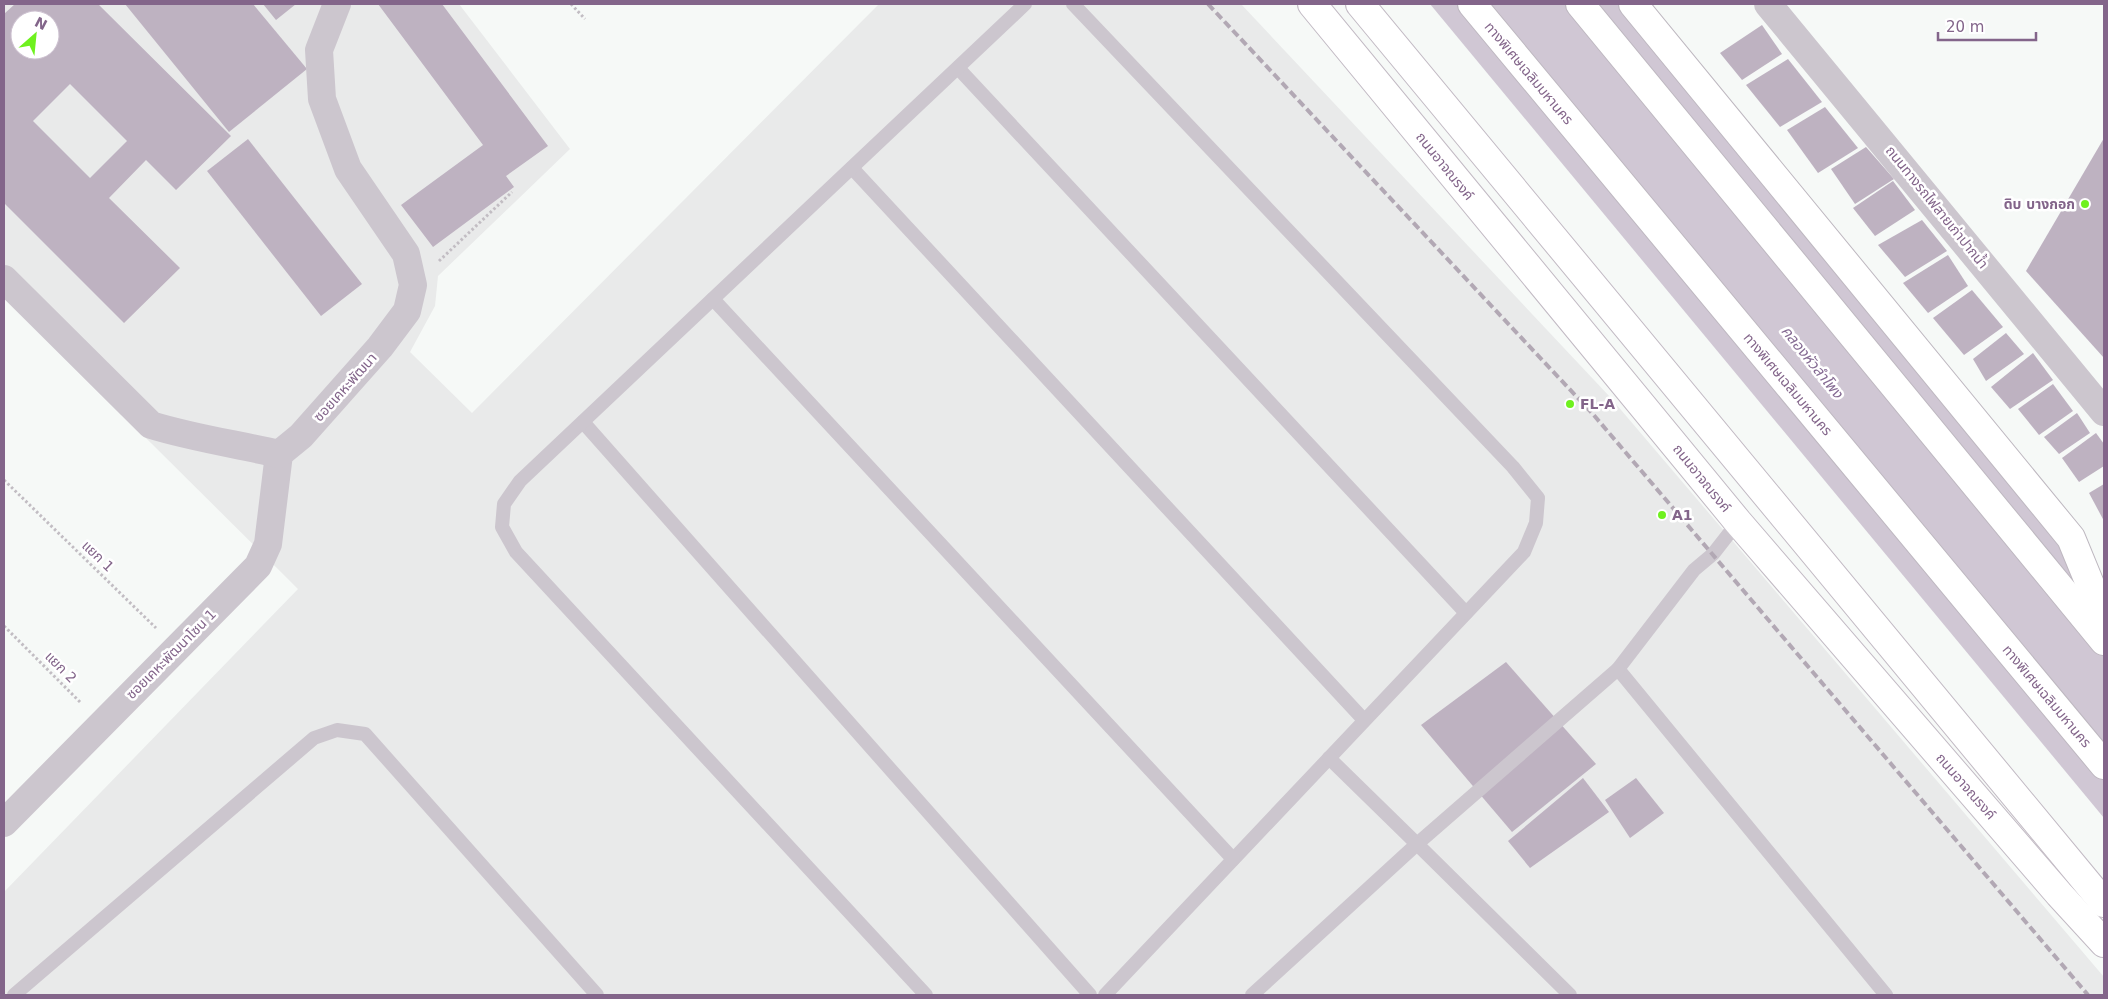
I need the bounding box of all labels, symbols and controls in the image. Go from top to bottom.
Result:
north arrow [10,10,60,60]
scale bar [1938,10,2036,42]
text: N [32,14,50,33]
text: 20 m [1946,18,1984,36]
street label: ทางพิเศษเฉลิมมหานคร [1481,19,1577,128]
street label: ถนนอาจณรงค์ [1413,129,1477,203]
street label: ถนนทางรถไฟสายเก่าปากน้ำ [1883,141,1993,272]
place label: ดิบ บางกอก [2004,196,2075,212]
marker: ดิบ บางกอก [2079,198,2091,210]
water label: คลองหัวลำโพง [1777,322,1847,403]
street label: ทางพิเศษเฉลิมมหานคร [1740,330,1836,439]
street label: ซอยเคหะพัฒนา [310,350,380,424]
place label: FL-A [1580,396,1615,412]
marker: FL-A [1564,398,1576,410]
street label: ถนนอาจณรงค์ [1670,441,1734,515]
place label: A1 [1672,507,1693,523]
marker: A1 [1656,509,1668,521]
street label: แยก 1 [79,537,117,575]
street label: ซอยเคหะพัฒนาโซน 1 [123,606,219,702]
street label: ทางพิเศษเฉลิมมหานคร [1999,642,2095,751]
street label: แยก 2 [42,648,80,686]
street label: ถนนอาจณรงค์ [1933,750,1999,822]

